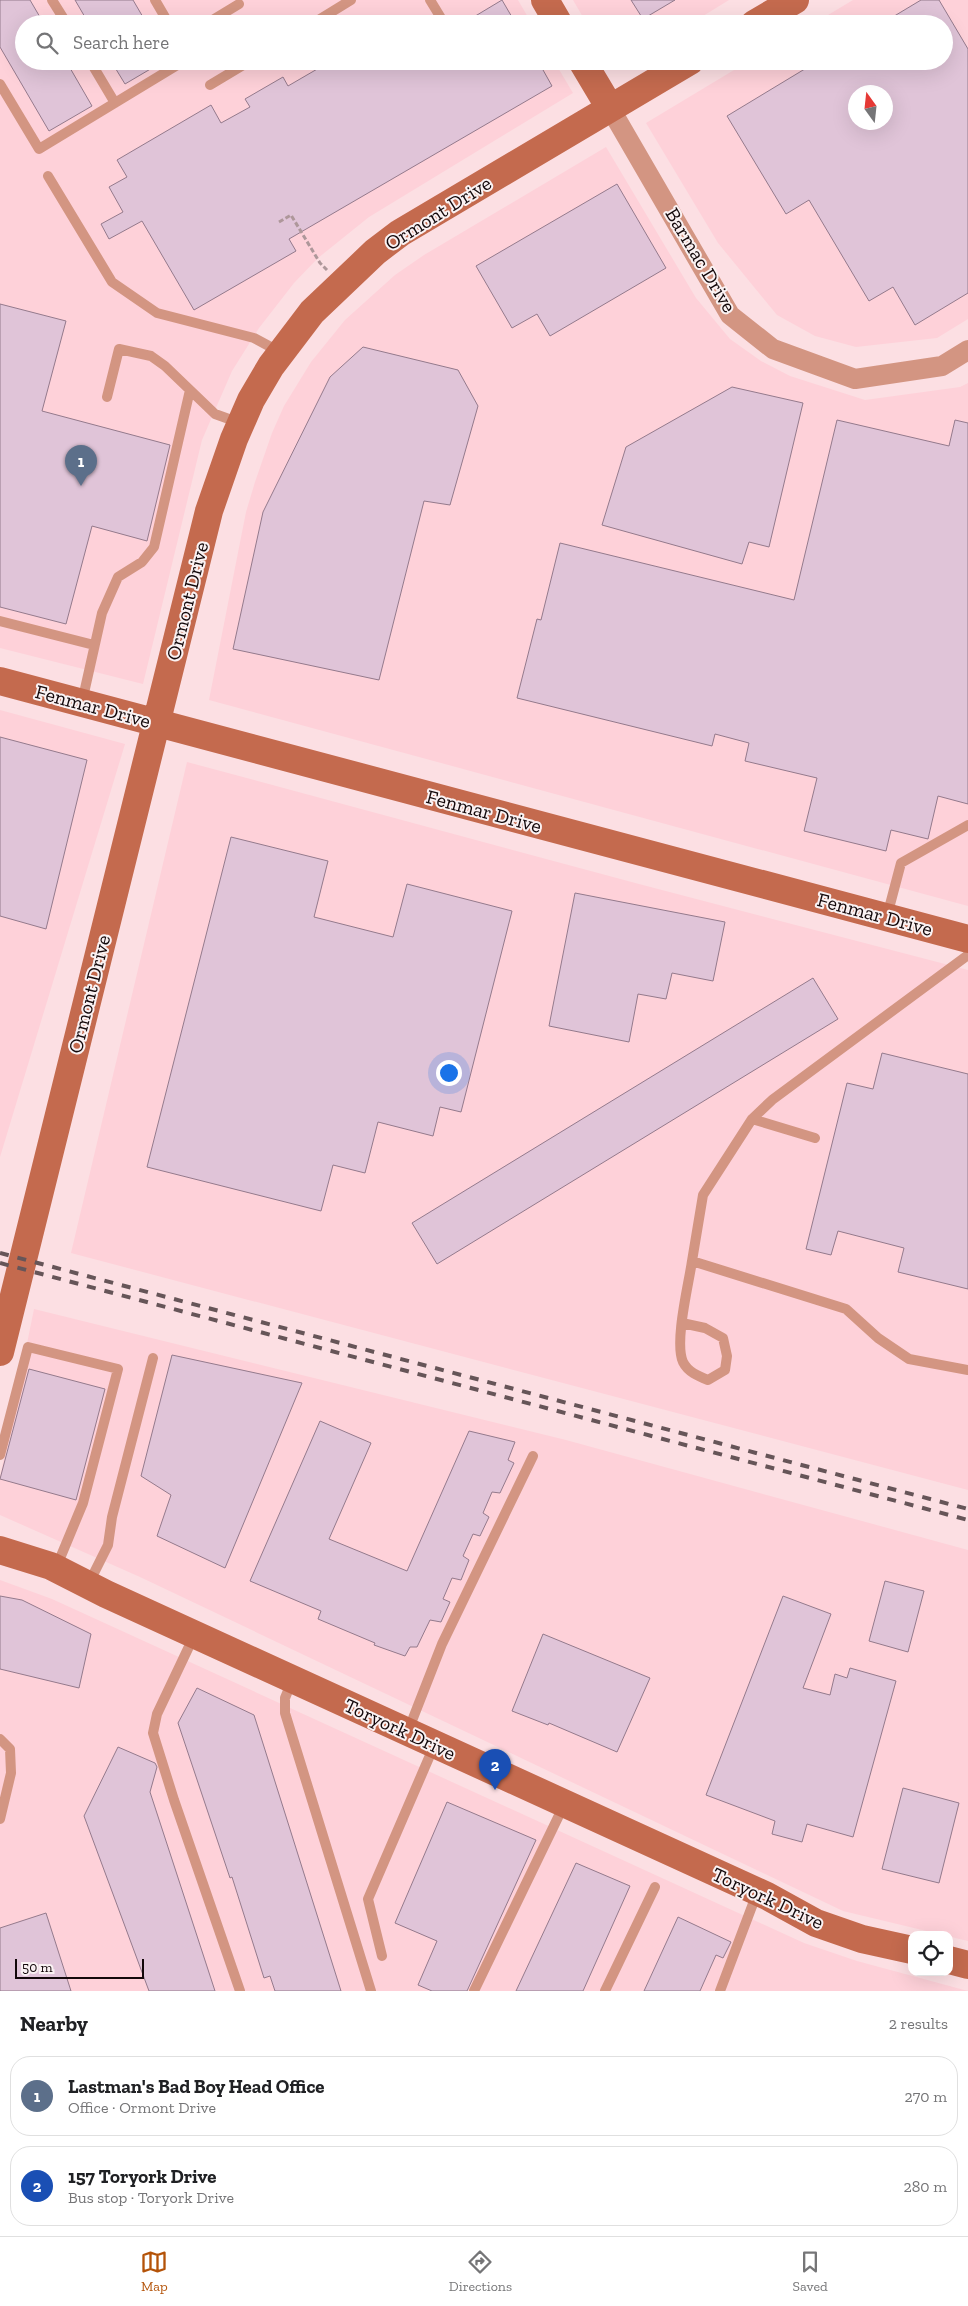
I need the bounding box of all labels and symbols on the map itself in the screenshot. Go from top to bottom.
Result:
north arrow [848,85,893,130]
street label: Ormont Drive [380,171,496,255]
street label: Barmac Drive [660,203,742,317]
pin: 1 [65,445,97,486]
street label: Ormont Drive [161,539,213,663]
street label: Fenmar Drive [33,679,153,733]
street label: Fenmar Drive [424,784,544,838]
street label: Fenmar Drive [815,887,935,941]
street label: Ormont Drive [63,932,115,1056]
your location [436,1060,462,1086]
street label: Toryork Drive [340,1693,460,1765]
pin: 2 [479,1749,511,1790]
street label: Toryork Drive [708,1862,828,1934]
scale bar [15,1956,144,1979]

